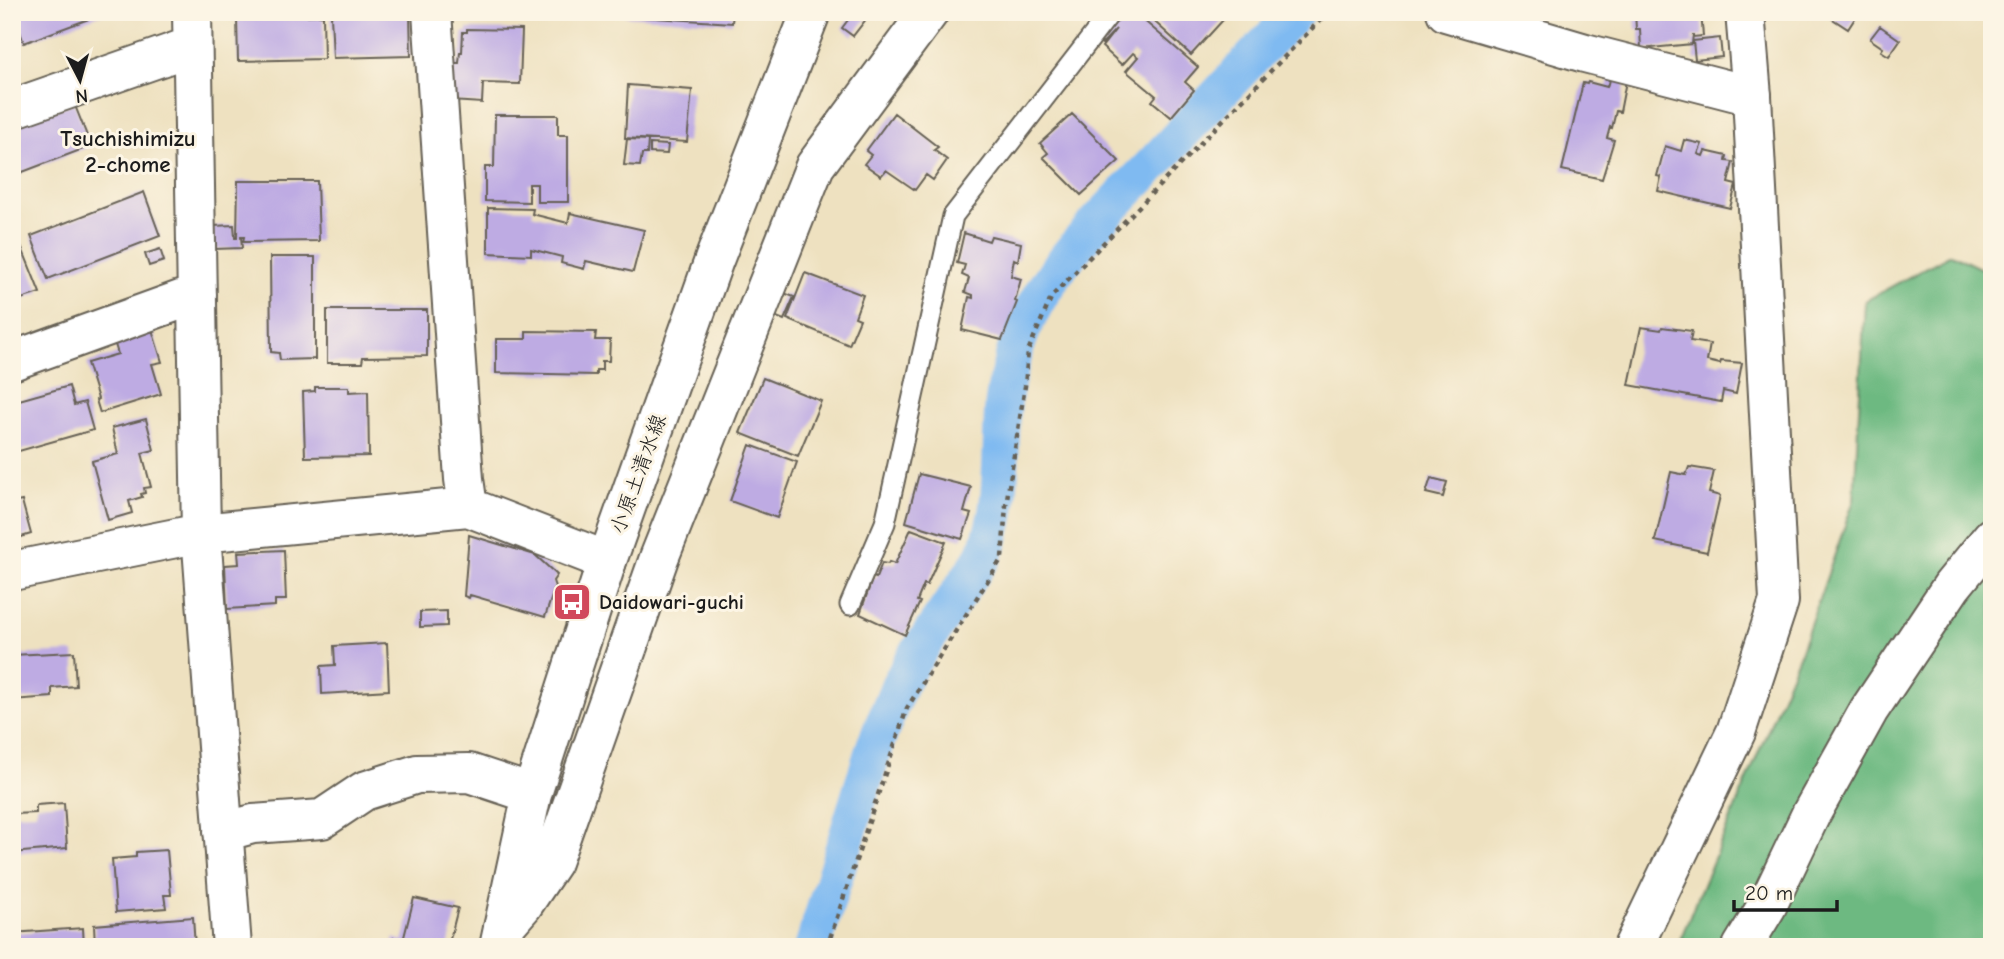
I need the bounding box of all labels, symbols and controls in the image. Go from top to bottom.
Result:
north arrow [46,46,116,116]
text: N [74,84,89,107]
district label: Tsuchishimizu 2-chome [60,125,196,178]
street label: 小原土清水線 [605,411,671,537]
bus stop icon: Daidowari-guchi [551,581,593,623]
place label: Daidowari-guchi [599,590,744,614]
scale bar [1734,868,1838,912]
text: 20 m [1745,881,1793,905]

